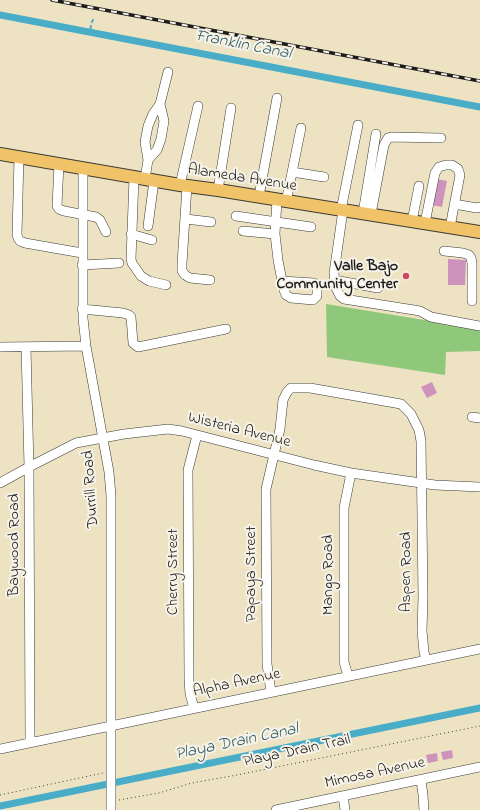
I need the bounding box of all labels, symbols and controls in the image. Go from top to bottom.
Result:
water label: Franklin Canal [193,27,293,65]
street label: Alameda Avenue [186,161,298,197]
place label: Valle Bajo Community Center [277,257,398,295]
marker: Valle Bajo Community Center [401,271,411,281]
street label: Wisteria Avenue [186,409,292,453]
street label: Durrill Road [80,450,104,528]
street label: Baywood Road [5,493,25,597]
street label: Papaya Street [242,526,262,622]
street label: Cherry Street [164,529,184,615]
street label: Aspen Road [397,532,417,612]
street label: Mango Road [319,535,339,615]
street label: Alpha Avenue [192,665,282,703]
water label: Playa Drain Canal [174,720,300,766]
street label: Playa Drain Trail [241,731,353,773]
street label: Mimosa Avenue [323,754,427,794]

